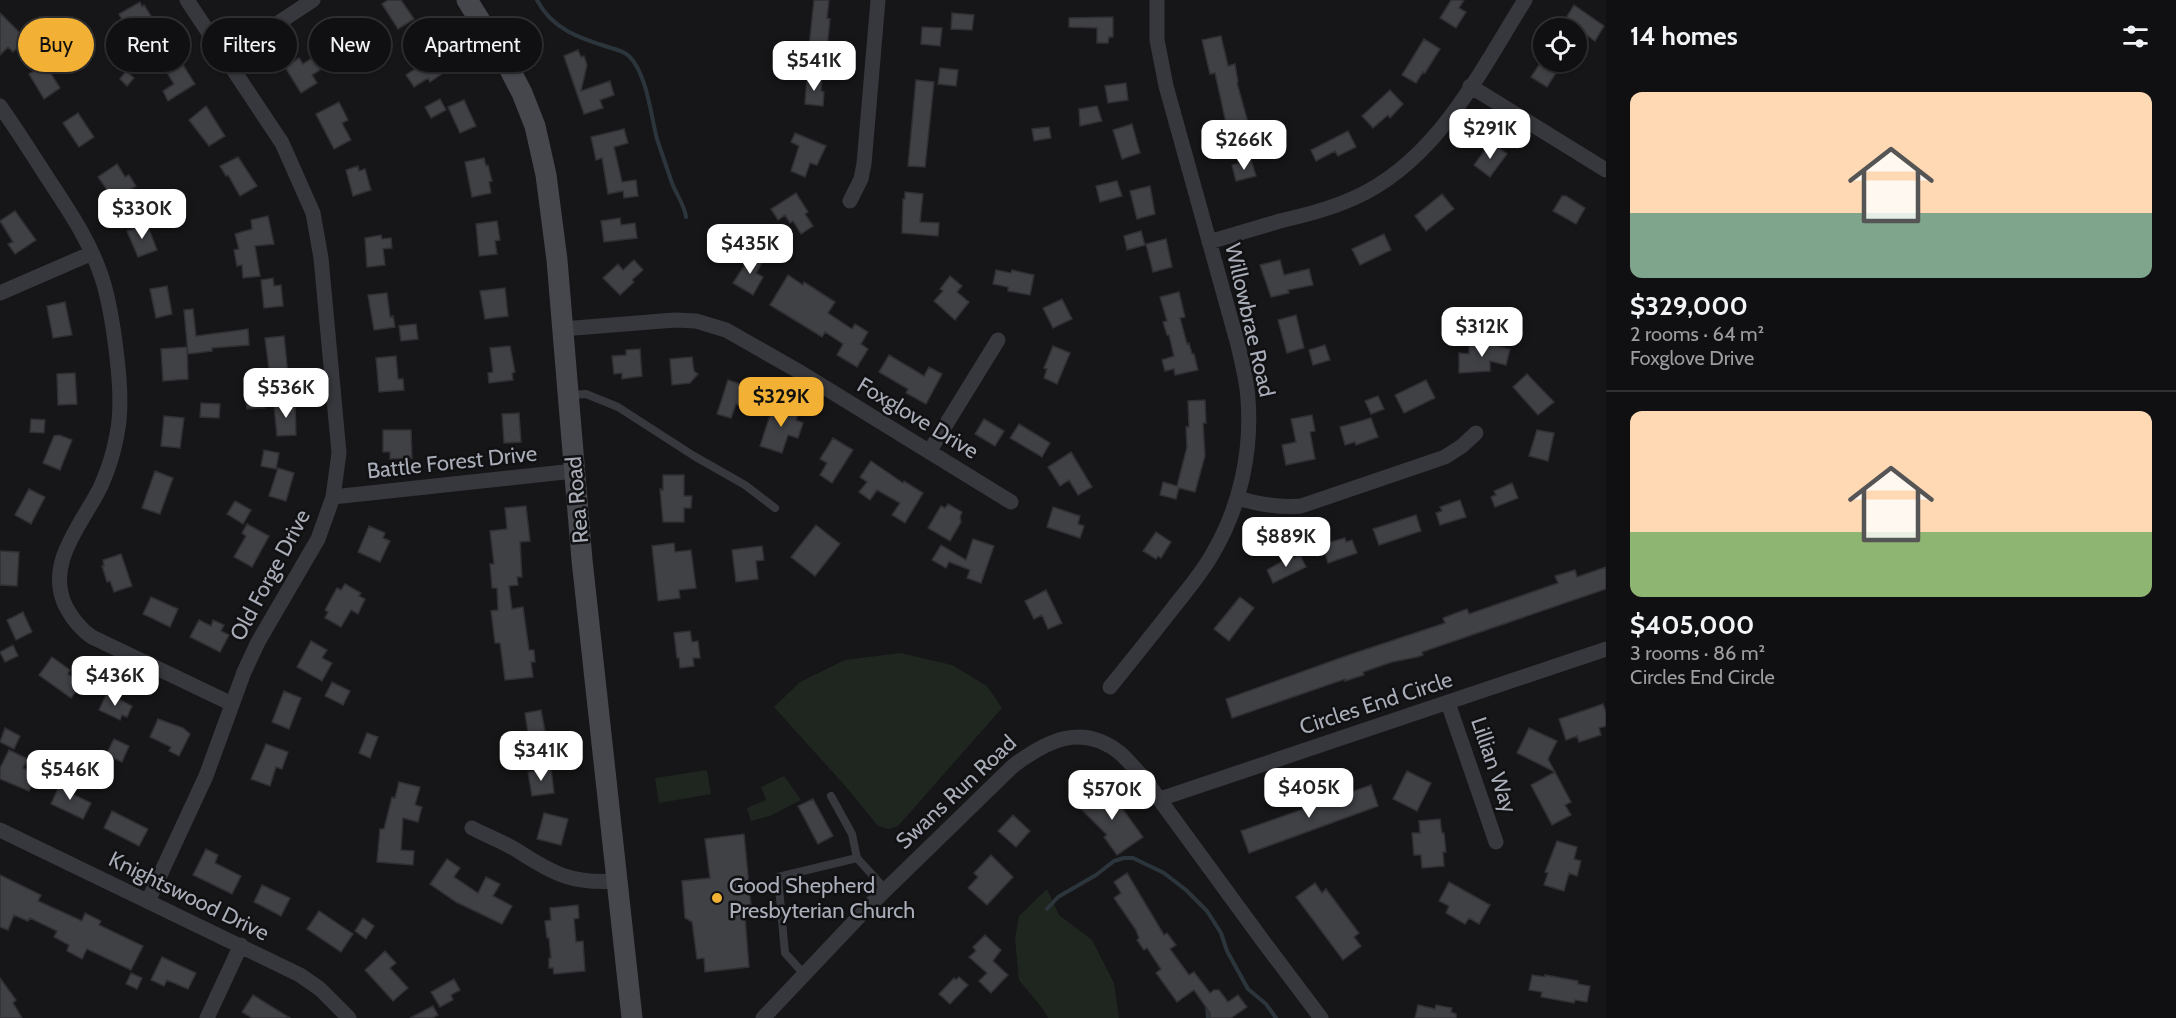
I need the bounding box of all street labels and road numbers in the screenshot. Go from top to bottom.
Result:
street label: Willowbrae Road [1219,240,1281,400]
street label: Foxglove Drive [853,371,983,465]
street label: Battle Forest Drive [366,440,538,484]
street label: Rea Road [560,455,594,545]
street label: Old Forge Drive [224,505,316,645]
street label: Circles End Circle [1296,666,1456,740]
street label: Lillian Way [1465,713,1523,817]
street label: Swans Run Road [890,729,1022,855]
street label: Knightswood Drive [104,845,274,947]

